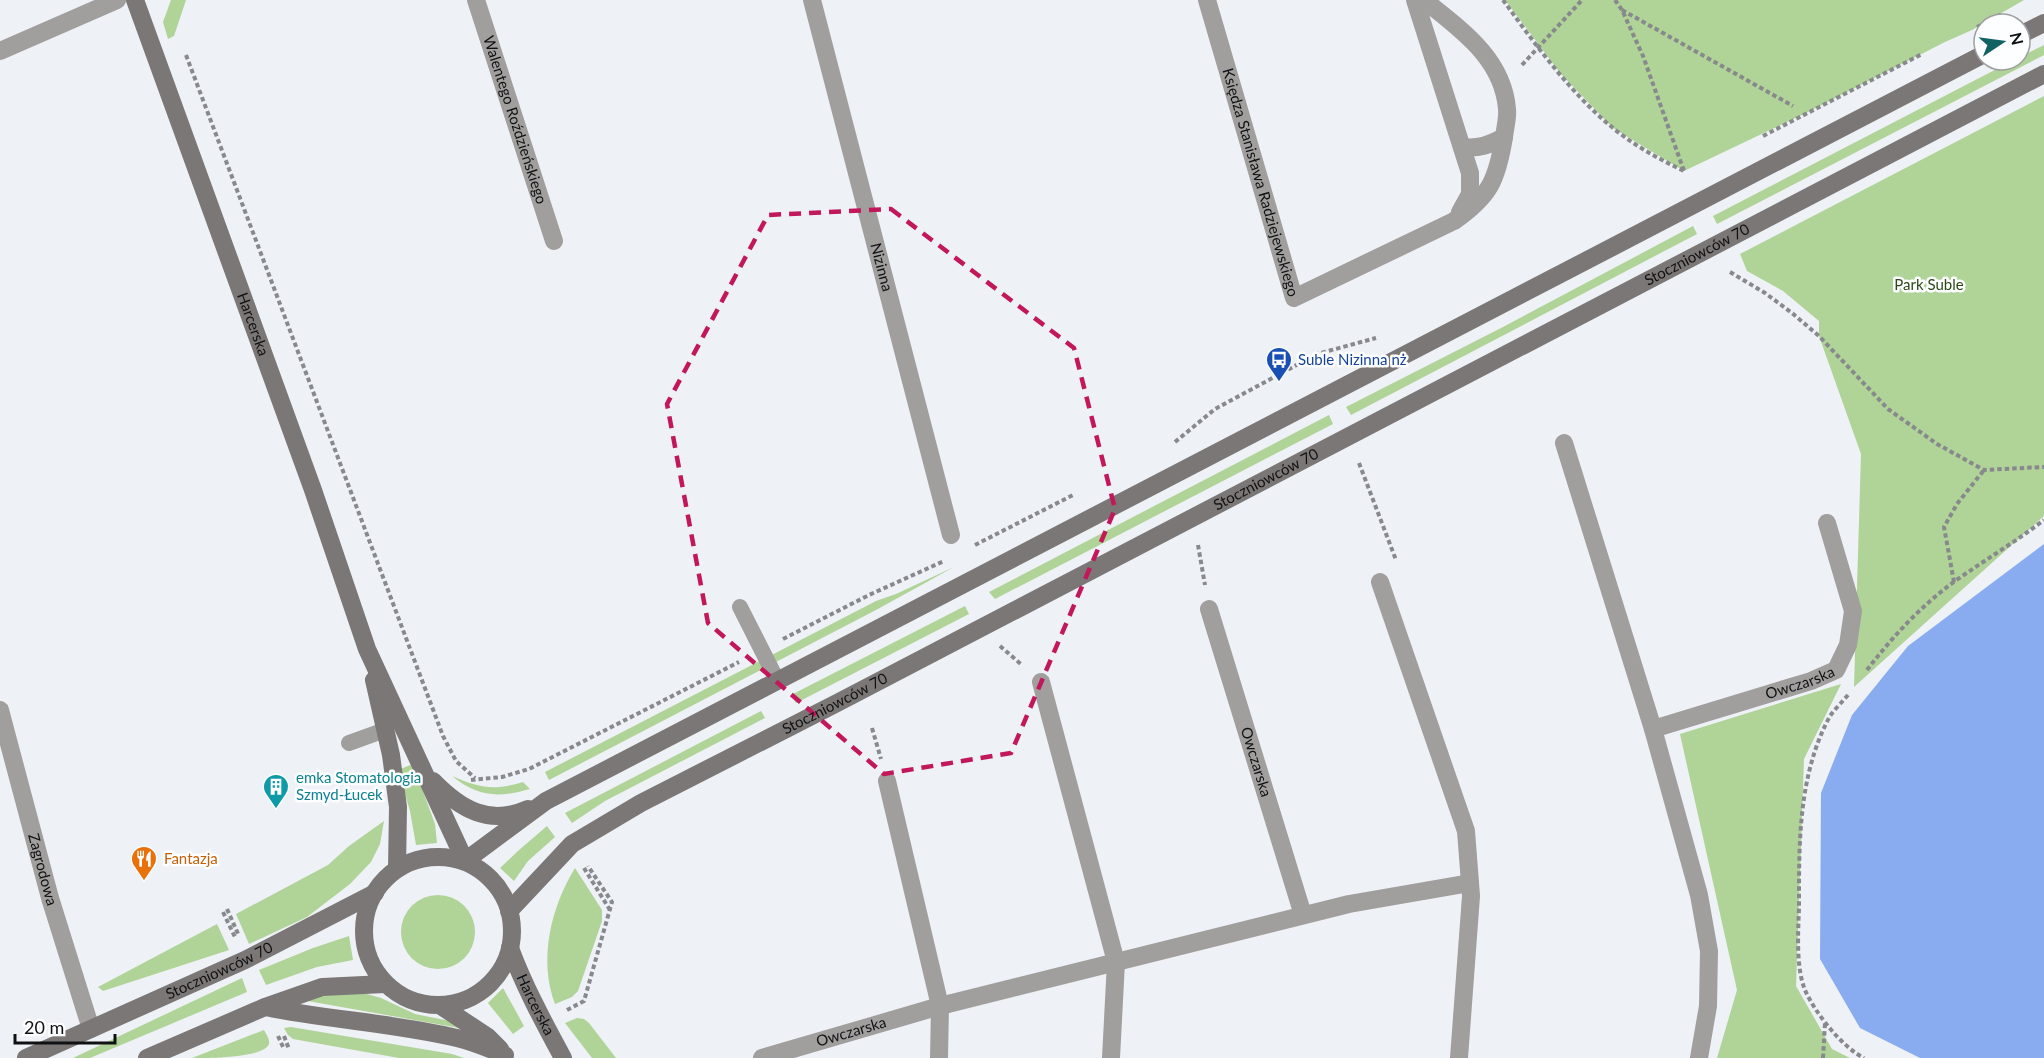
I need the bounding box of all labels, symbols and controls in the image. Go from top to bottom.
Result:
north arrow [1972,12,2032,72]
text: N [2006,30,2028,47]
street label: Walentego Roździeńskiego [480,33,551,206]
street label: Księdza Stanisława Radziejewskiego [1219,66,1303,298]
street label: Stoczniowców 70 [1641,219,1752,289]
street label: Nizinna [867,241,897,293]
park label: Park Suble [1894,275,1964,293]
street label: Harcerska [234,290,273,358]
bus stop icon: Suble Nizinna nż [1264,345,1294,383]
place label: Suble Nizinna nż [1298,350,1407,368]
street label: Stoczniowców 70 [1210,444,1321,513]
street label: Owczarska [1763,662,1837,702]
street label: Stoczniowców 70 [779,668,890,737]
street label: Owczarska [1238,725,1276,799]
place label: emka Stomatologia Szmyd-Łucek [296,768,421,803]
building icon: emka Stomatologia Szmyd-Łucek [261,772,291,810]
street label: Zagrodowa [25,831,62,907]
restaurant icon: Fantazja [129,844,159,882]
place label: Fantazja [164,849,218,867]
street label: Stoczniowców 70 [163,937,276,1002]
street label: Harcerska [514,971,559,1038]
scale bar [15,1007,116,1045]
street label: Owczarska [814,1012,888,1050]
text: 20 m [24,1016,64,1038]

